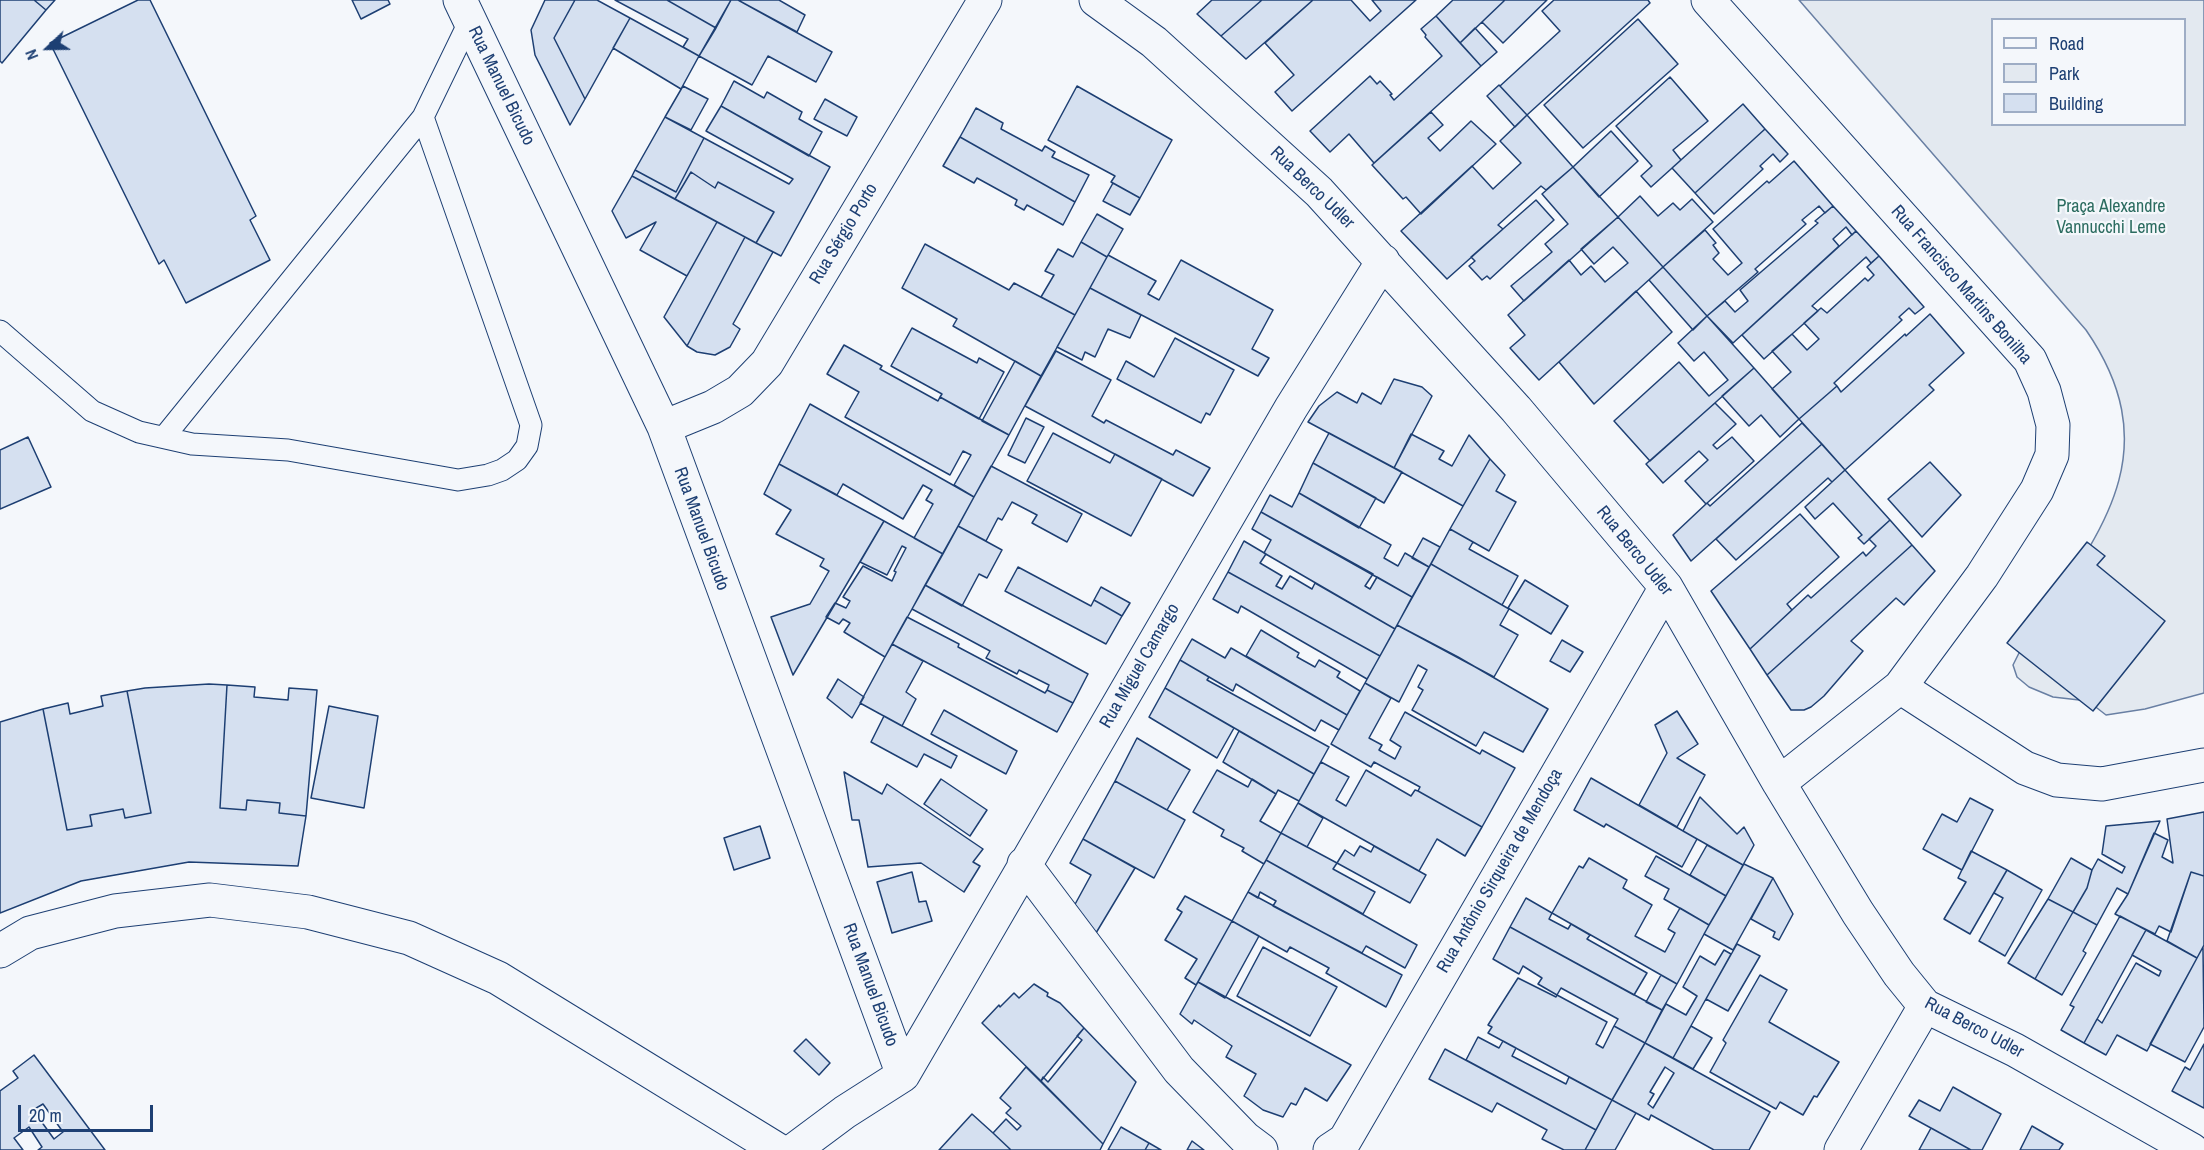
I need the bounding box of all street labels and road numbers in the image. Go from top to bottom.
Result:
street label: Rua Manuel Bicudo [463,23,539,149]
street label: Rua Berco Udler [1265,142,1359,234]
street label: Rua Sérgio Porto [805,180,883,288]
street label: Rua Francisco Martins Bonilha [1886,201,2036,369]
street label: Rua Manuel Bicudo [669,464,733,594]
street label: Rua Berco Udler [1591,502,1677,600]
street label: Rua Miguel Camargo [1096,600,1184,732]
street label: Rua Antônio Sirqueira de Mendoça [1433,765,1567,977]
street label: Rua Manuel Bicudo [838,920,902,1050]
street label: Rua Berco Udler [1921,993,2027,1063]

